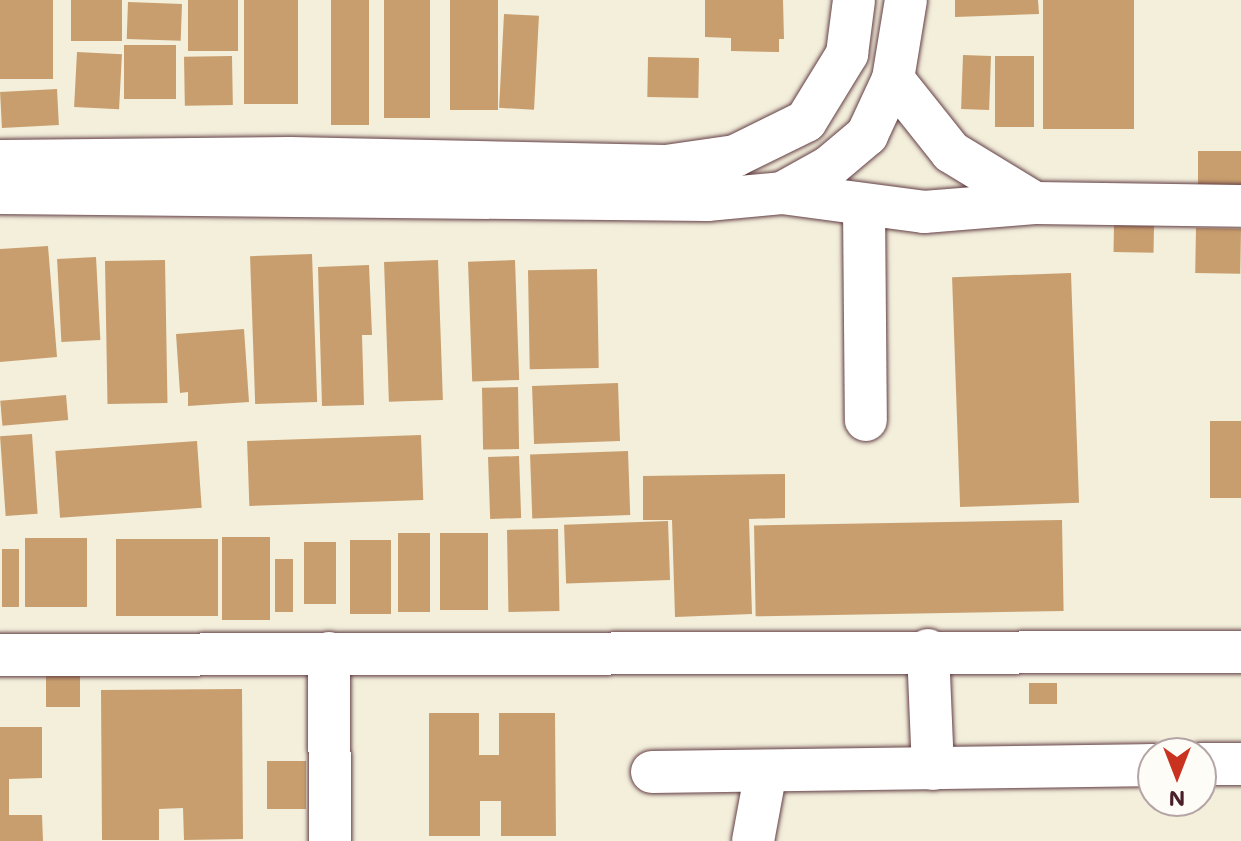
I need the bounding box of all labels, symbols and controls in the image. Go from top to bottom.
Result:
north arrow [1137,737,1217,817]
text: N [1169,785,1185,814]

